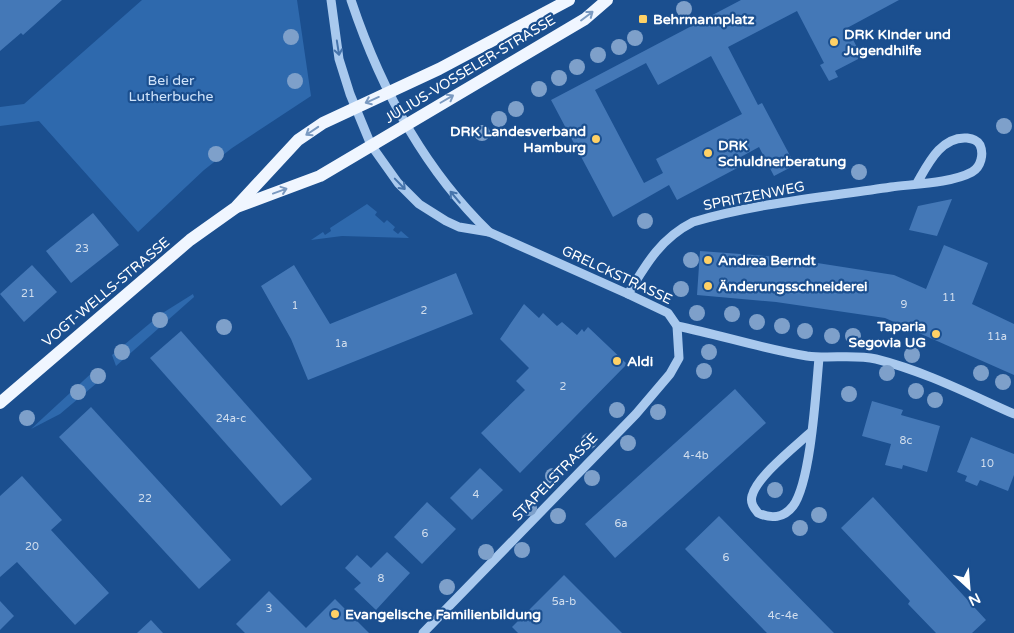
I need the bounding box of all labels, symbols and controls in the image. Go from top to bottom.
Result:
street label: JULIUS-VOSSELER-STRASSE [381,11,559,127]
one-way arrow [580,11,594,21]
place label: Behrmannplatz [653,11,755,28]
marker: Behrmannplatz [637,13,649,25]
place label: DRK KInder und Jugendhilfe [843,26,951,59]
marker: DRK KInder und Jugendhilfe [828,36,840,48]
one-way arrow [333,40,343,56]
park label: Bei der Lutherbuche [128,72,214,105]
one-way arrow [440,94,454,104]
one-way arrow [365,95,380,105]
place label: DRK Landesverband Hamburg [450,123,586,156]
one-way arrow [305,125,319,136]
marker: DRK Landesverband Hamburg [590,133,602,145]
place label: DRK Schuldnerberatung [718,137,846,170]
marker: DRK Schuldnerberatung [702,147,714,159]
one-way arrow [393,178,406,190]
street label: SPRITZENWEG [702,178,806,214]
one-way arrow [272,186,288,195]
one-way arrow [449,191,461,204]
street label: VOGT-WELLS-STRASSE [39,234,173,350]
house number: 23 [75,242,89,255]
street label: GRELCKSTRASSE [559,242,675,308]
place label: Andrea Berndt [718,252,817,269]
marker: Andrea Berndt [702,254,714,266]
place label: Änderungsschneiderei [718,278,868,295]
marker: Änderungsschneiderei [702,280,714,292]
house number: 21 [21,287,35,300]
house number: 11 [942,291,956,304]
house number: 9 [901,298,908,311]
house number: 1 [292,299,298,312]
house number: 2 [421,304,428,317]
place label: Taparia Segovia UG [849,318,926,351]
marker: Taparia Segovia UG [930,328,942,340]
house number: 11a [987,330,1007,343]
house number: 1a [334,337,348,350]
place label: Aldi [627,353,653,370]
marker: Aldi [611,355,623,367]
house number: 2 [560,380,567,393]
house number: 24a-c [216,412,246,425]
street label: STAPELSTRASSE [509,429,601,525]
house number: 8c [900,434,913,447]
house number: 4-4b [683,449,709,462]
house number: 10 [980,457,994,470]
house number: 4 [473,488,480,501]
house number: 22 [138,492,152,505]
house number: 6a [614,517,628,530]
house number: 6 [422,527,429,540]
house number: 20 [25,540,39,553]
house number: 6 [723,551,730,564]
north arrow [944,563,994,613]
house number: 8 [378,572,385,585]
text: N [966,589,983,609]
house number: 5a-b [552,595,576,608]
house number: 3 [266,602,273,615]
place label: Evangelische Familienbildung [345,606,541,623]
marker: Evangelische Familienbildung [329,608,341,620]
house number: 4c-4e [768,609,798,622]

